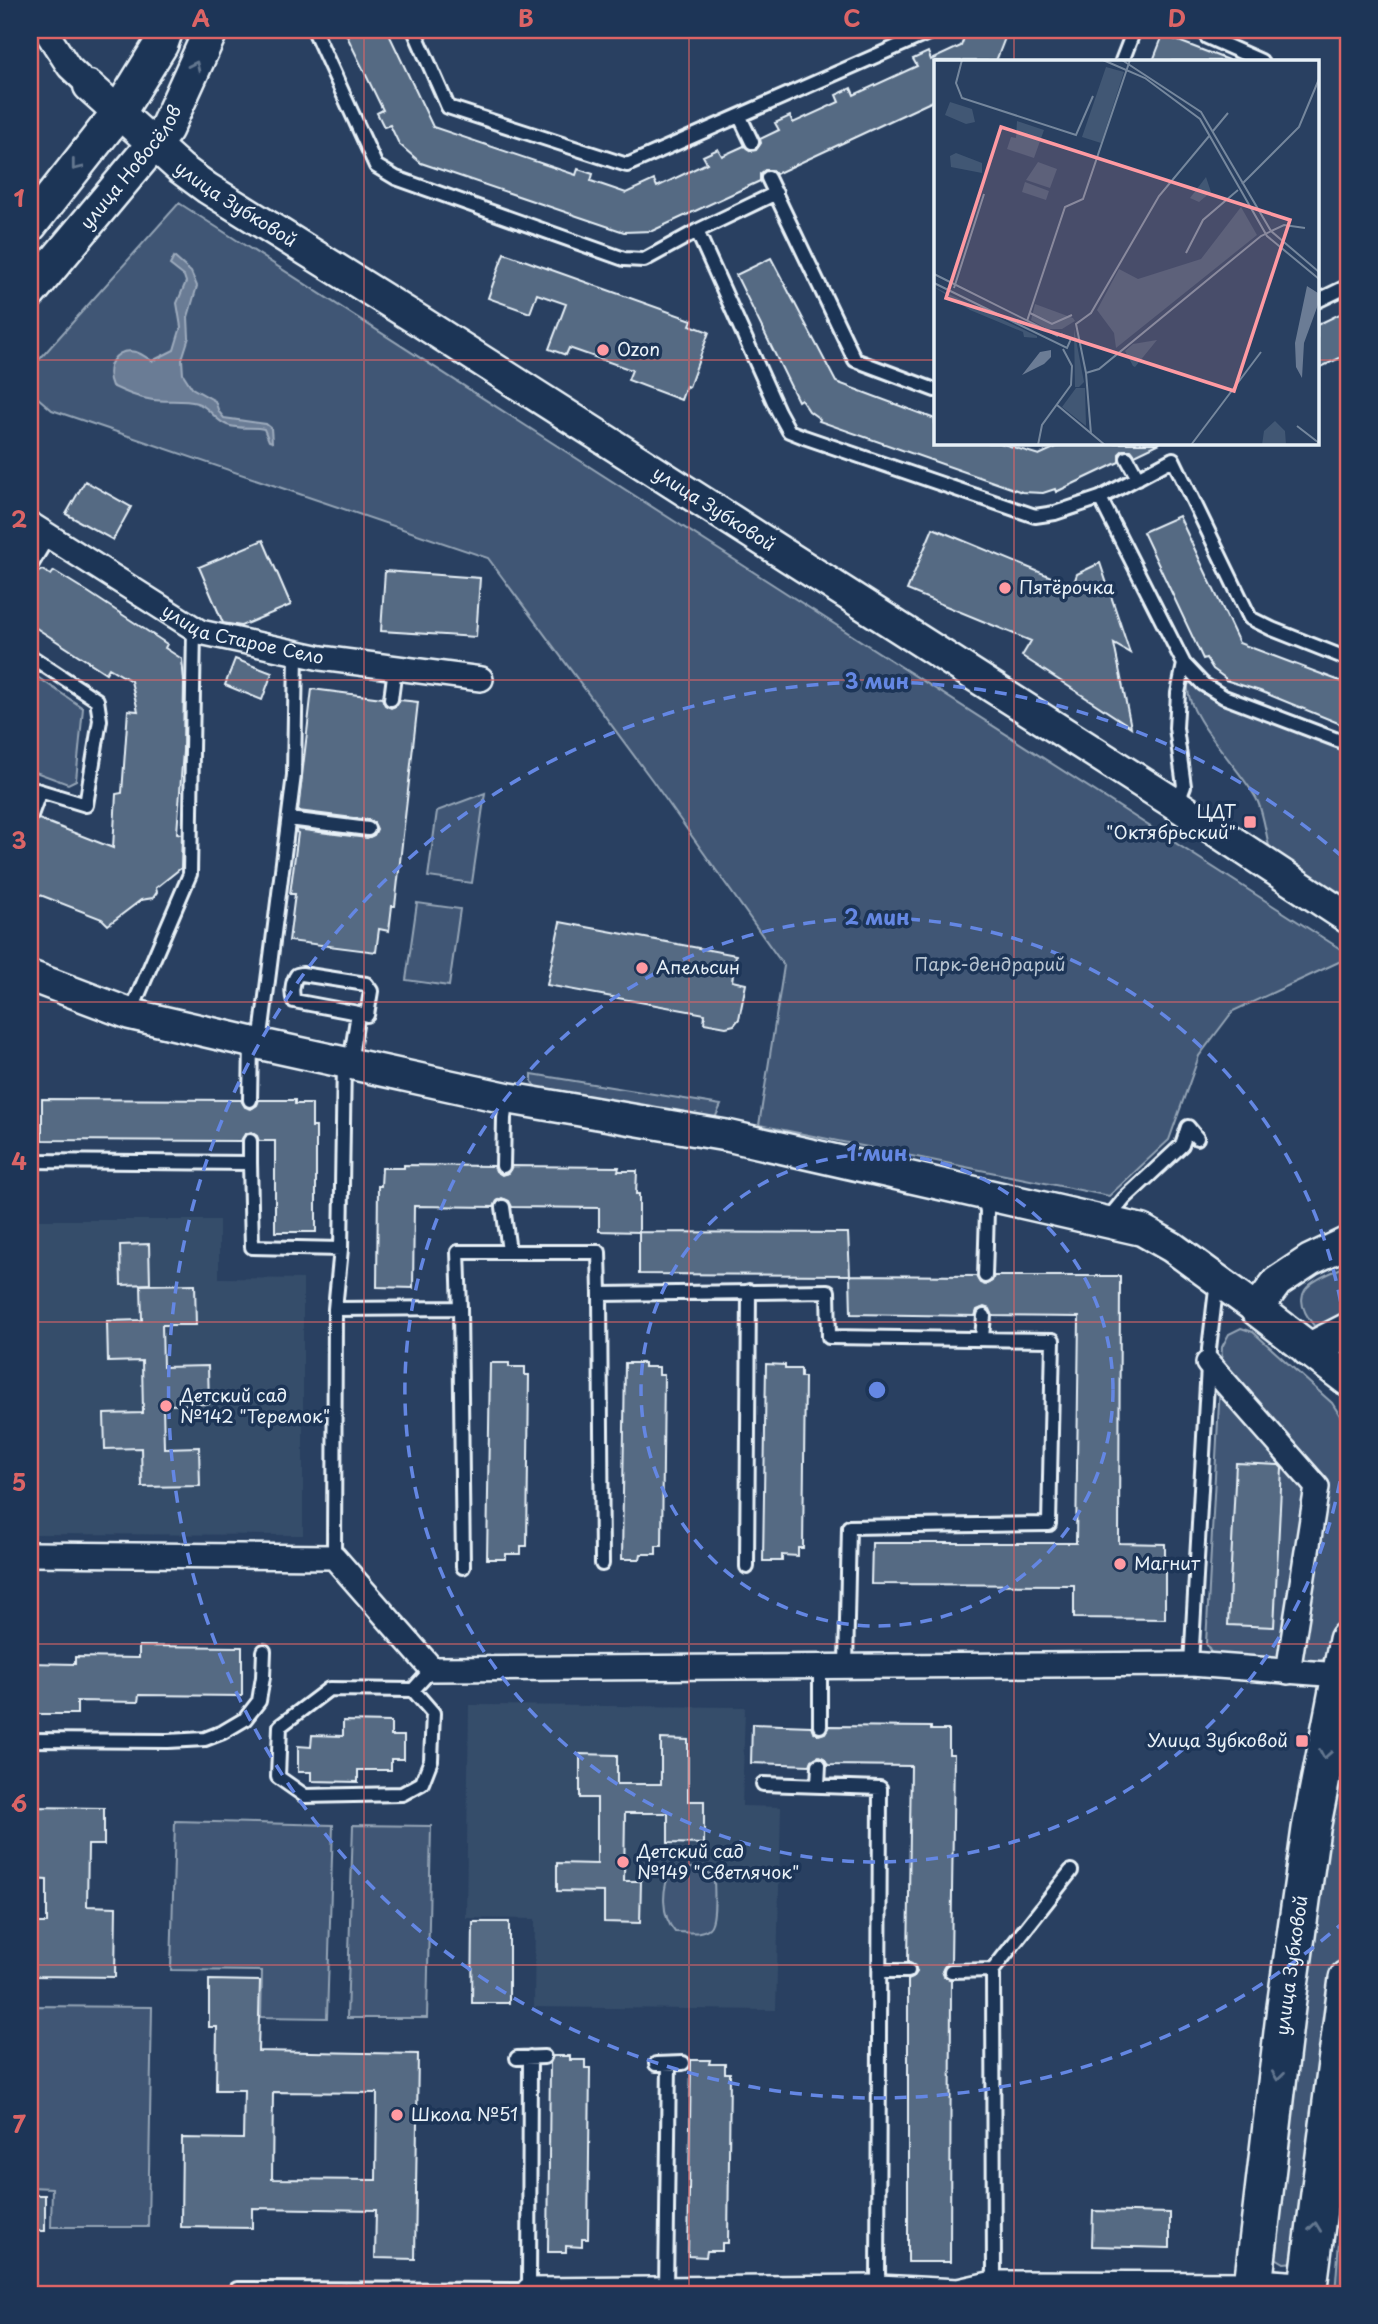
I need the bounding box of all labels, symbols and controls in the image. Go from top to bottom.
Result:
text: A [192,0,210,35]
text: B [518,0,534,35]
text: C [843,0,861,35]
text: D [1168,0,1186,35]
inset map [934,60,1318,444]
one-way arrow [187,61,201,73]
street label: улица Новосёлов [73,100,187,235]
street label: улица Зубковой [170,154,303,253]
one-way arrow [72,158,85,170]
text: 1 [14,180,25,215]
place label: Ozon [617,335,660,362]
marker: Ozon [595,342,611,358]
street label: улица Зубковой [648,458,781,557]
text: 2 [11,501,27,536]
place label: Пятёрочка [1019,573,1115,600]
marker: Пятёрочка [997,580,1013,596]
street label: улица Старое Село [157,596,327,670]
text: 3 мин [845,664,909,696]
place label: ЦДТ "Октябрьский" [1106,797,1237,845]
marker: ЦДТ "Октябрьский" [1242,814,1258,830]
text: 3 [11,822,27,857]
text: 2 мин [844,900,910,932]
park label: Парк-дендрарий [914,950,1066,977]
place label: Апельсин [656,953,740,980]
marker: Апельсин [634,960,650,976]
text: 1 мин [847,1136,907,1168]
text: 4 [11,1143,27,1178]
centre of rings [865,1378,889,1402]
place label: Детский сад №142 "Теремок" [179,1381,330,1429]
marker: Детский сад №142 "Теремок" [158,1398,174,1414]
text: 5 [12,1464,26,1499]
place label: Магнит [1134,1549,1201,1576]
marker: Магнит [1112,1556,1128,1572]
place label: Улица Зубковой [1148,1726,1288,1753]
marker: Улица Зубковой [1294,1733,1310,1749]
one-way arrow [1318,1748,1333,1760]
text: 6 [11,1785,27,1820]
place label: Детский сад №149 "Светлячок" [636,1837,799,1885]
marker: Детский сад №149 "Светлячок" [615,1854,631,1870]
street label: улица Зубковой [1268,1894,1314,2037]
one-way arrow [1270,2071,1285,2082]
place label: Школа №51 [411,2100,518,2127]
text: 7 [12,2106,26,2141]
marker: Школа №51 [389,2107,405,2123]
one-way arrow [1307,2221,1322,2232]

